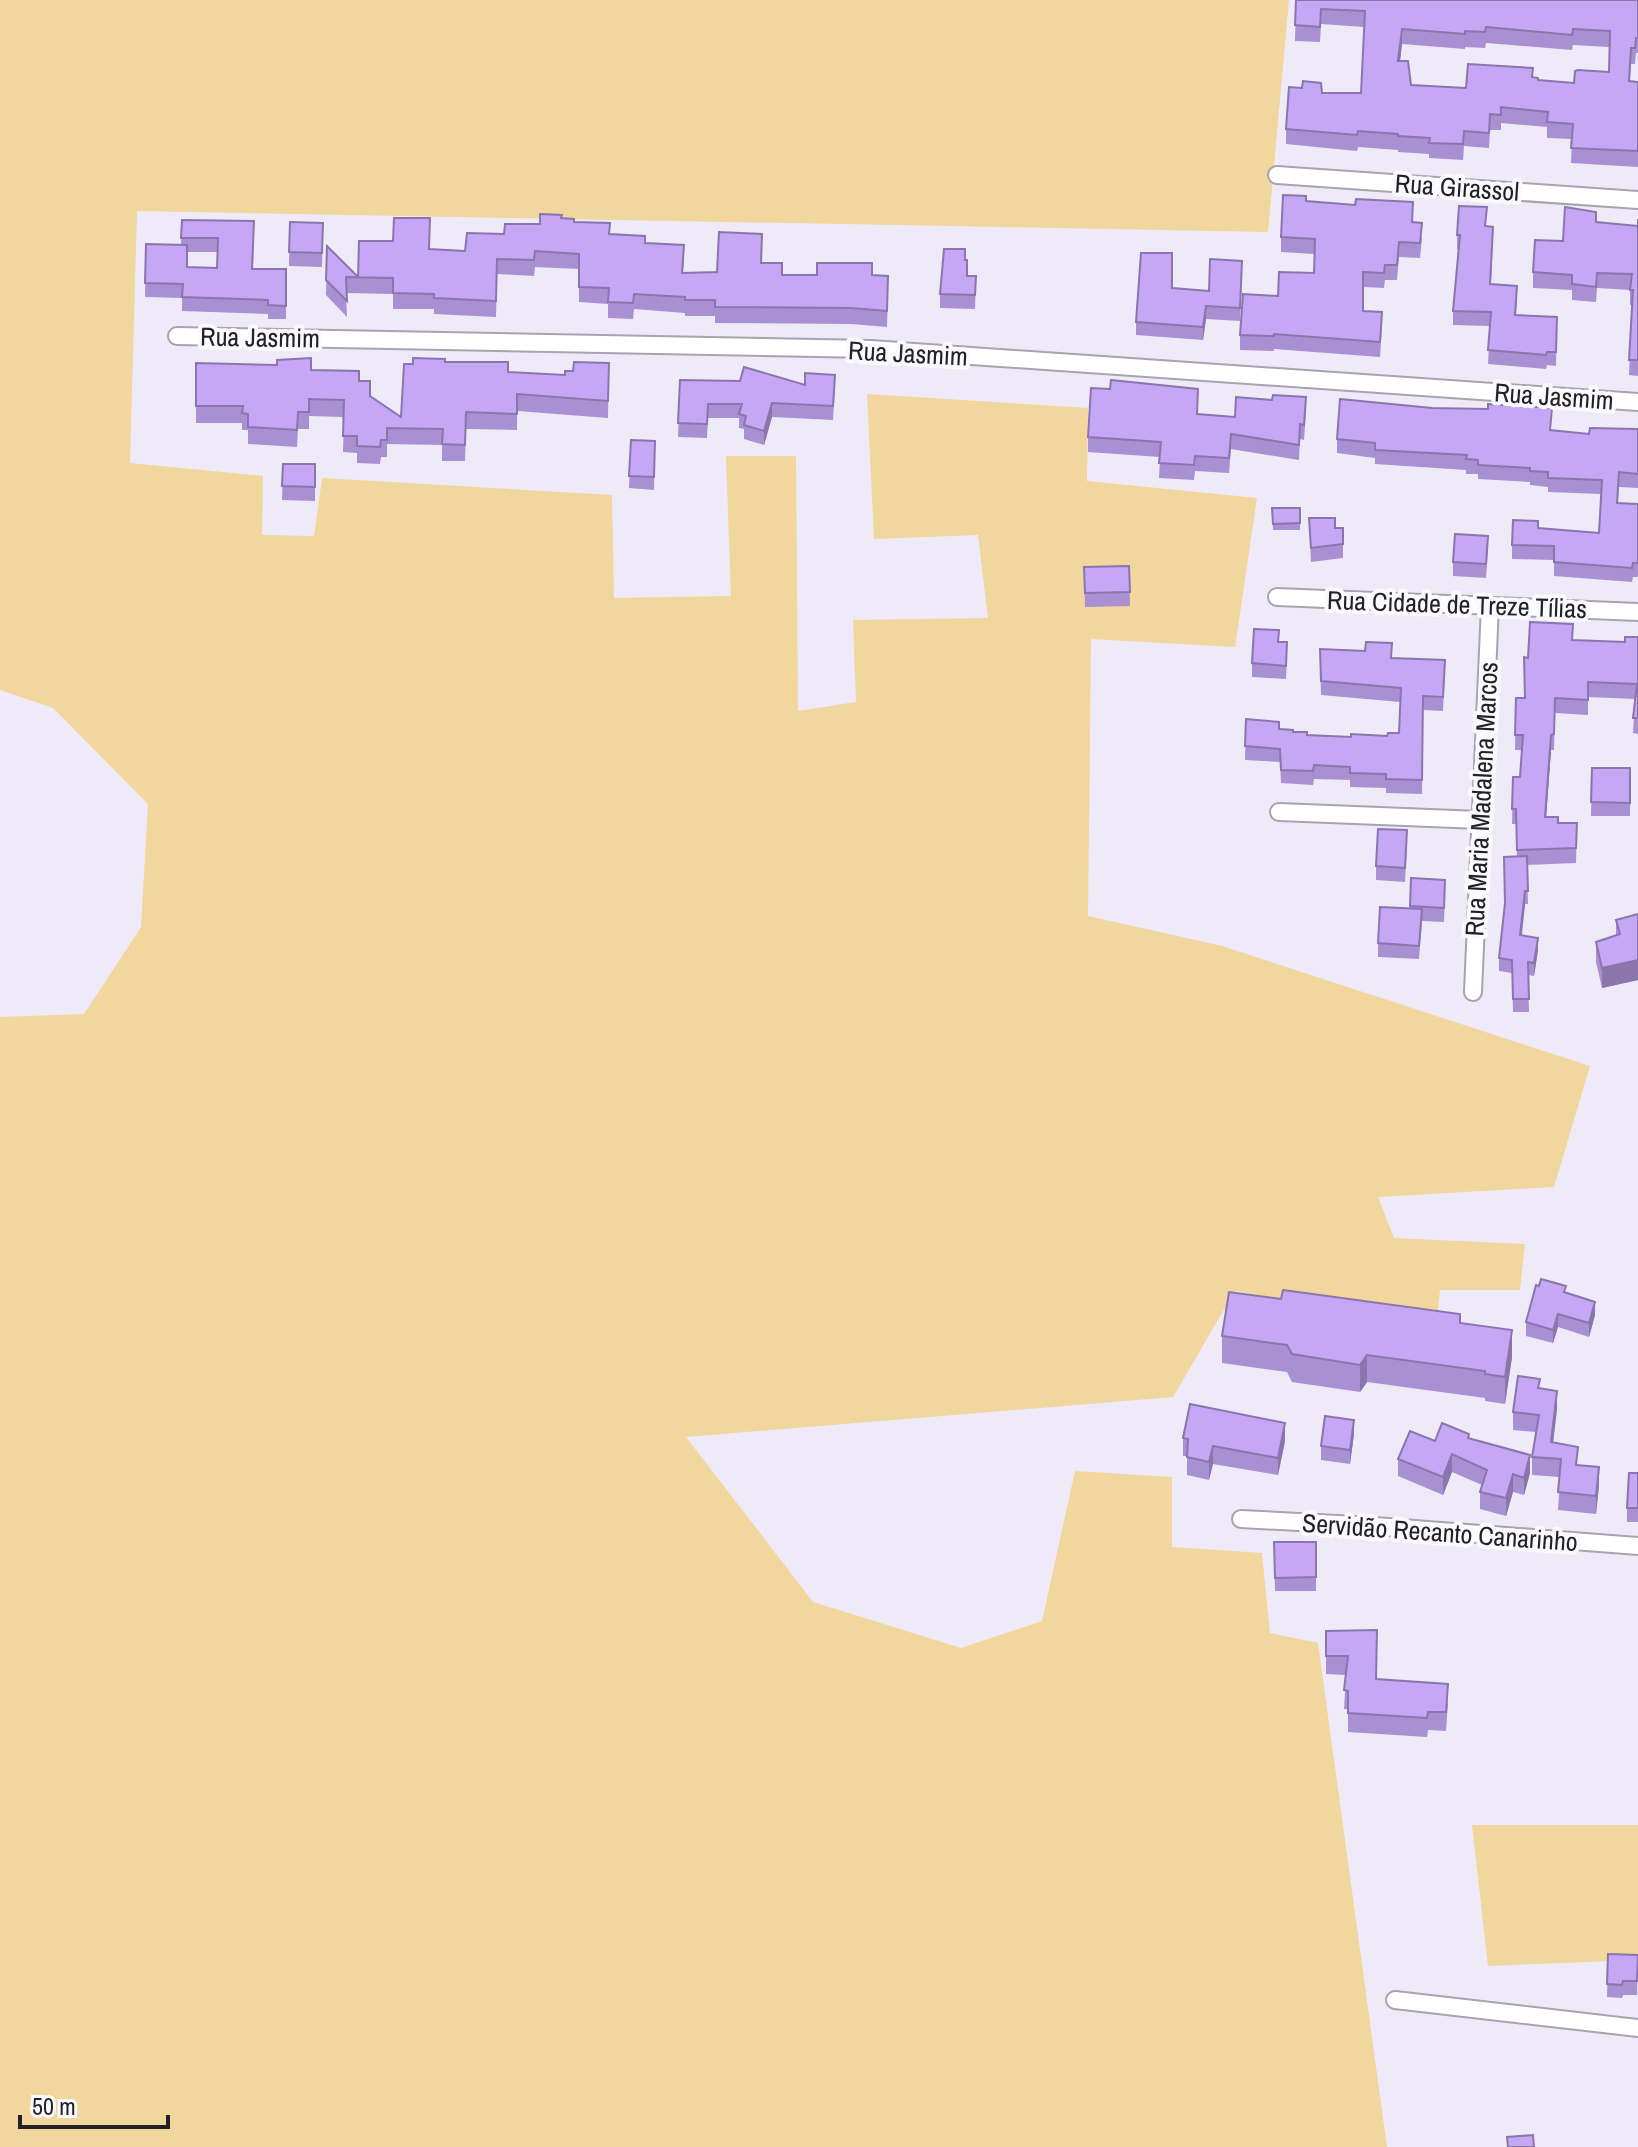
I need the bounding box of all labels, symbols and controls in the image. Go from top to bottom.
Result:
street label: Rua Girassol [1394,165,1520,209]
street label: Rua Jasmim [200,318,320,356]
street label: Rua Jasmim [847,332,969,374]
street label: Rua Jasmim [1493,374,1615,418]
street label: Rua Cidade de Treze Tílias [1326,582,1588,626]
street label: Rua Maria Madalena Marcos [1456,661,1506,937]
street label: Servidão Recanto Canarinho [1301,1505,1579,1559]
scale bar [20,2079,168,2129]
text: 50 m [32,2090,76,2122]

